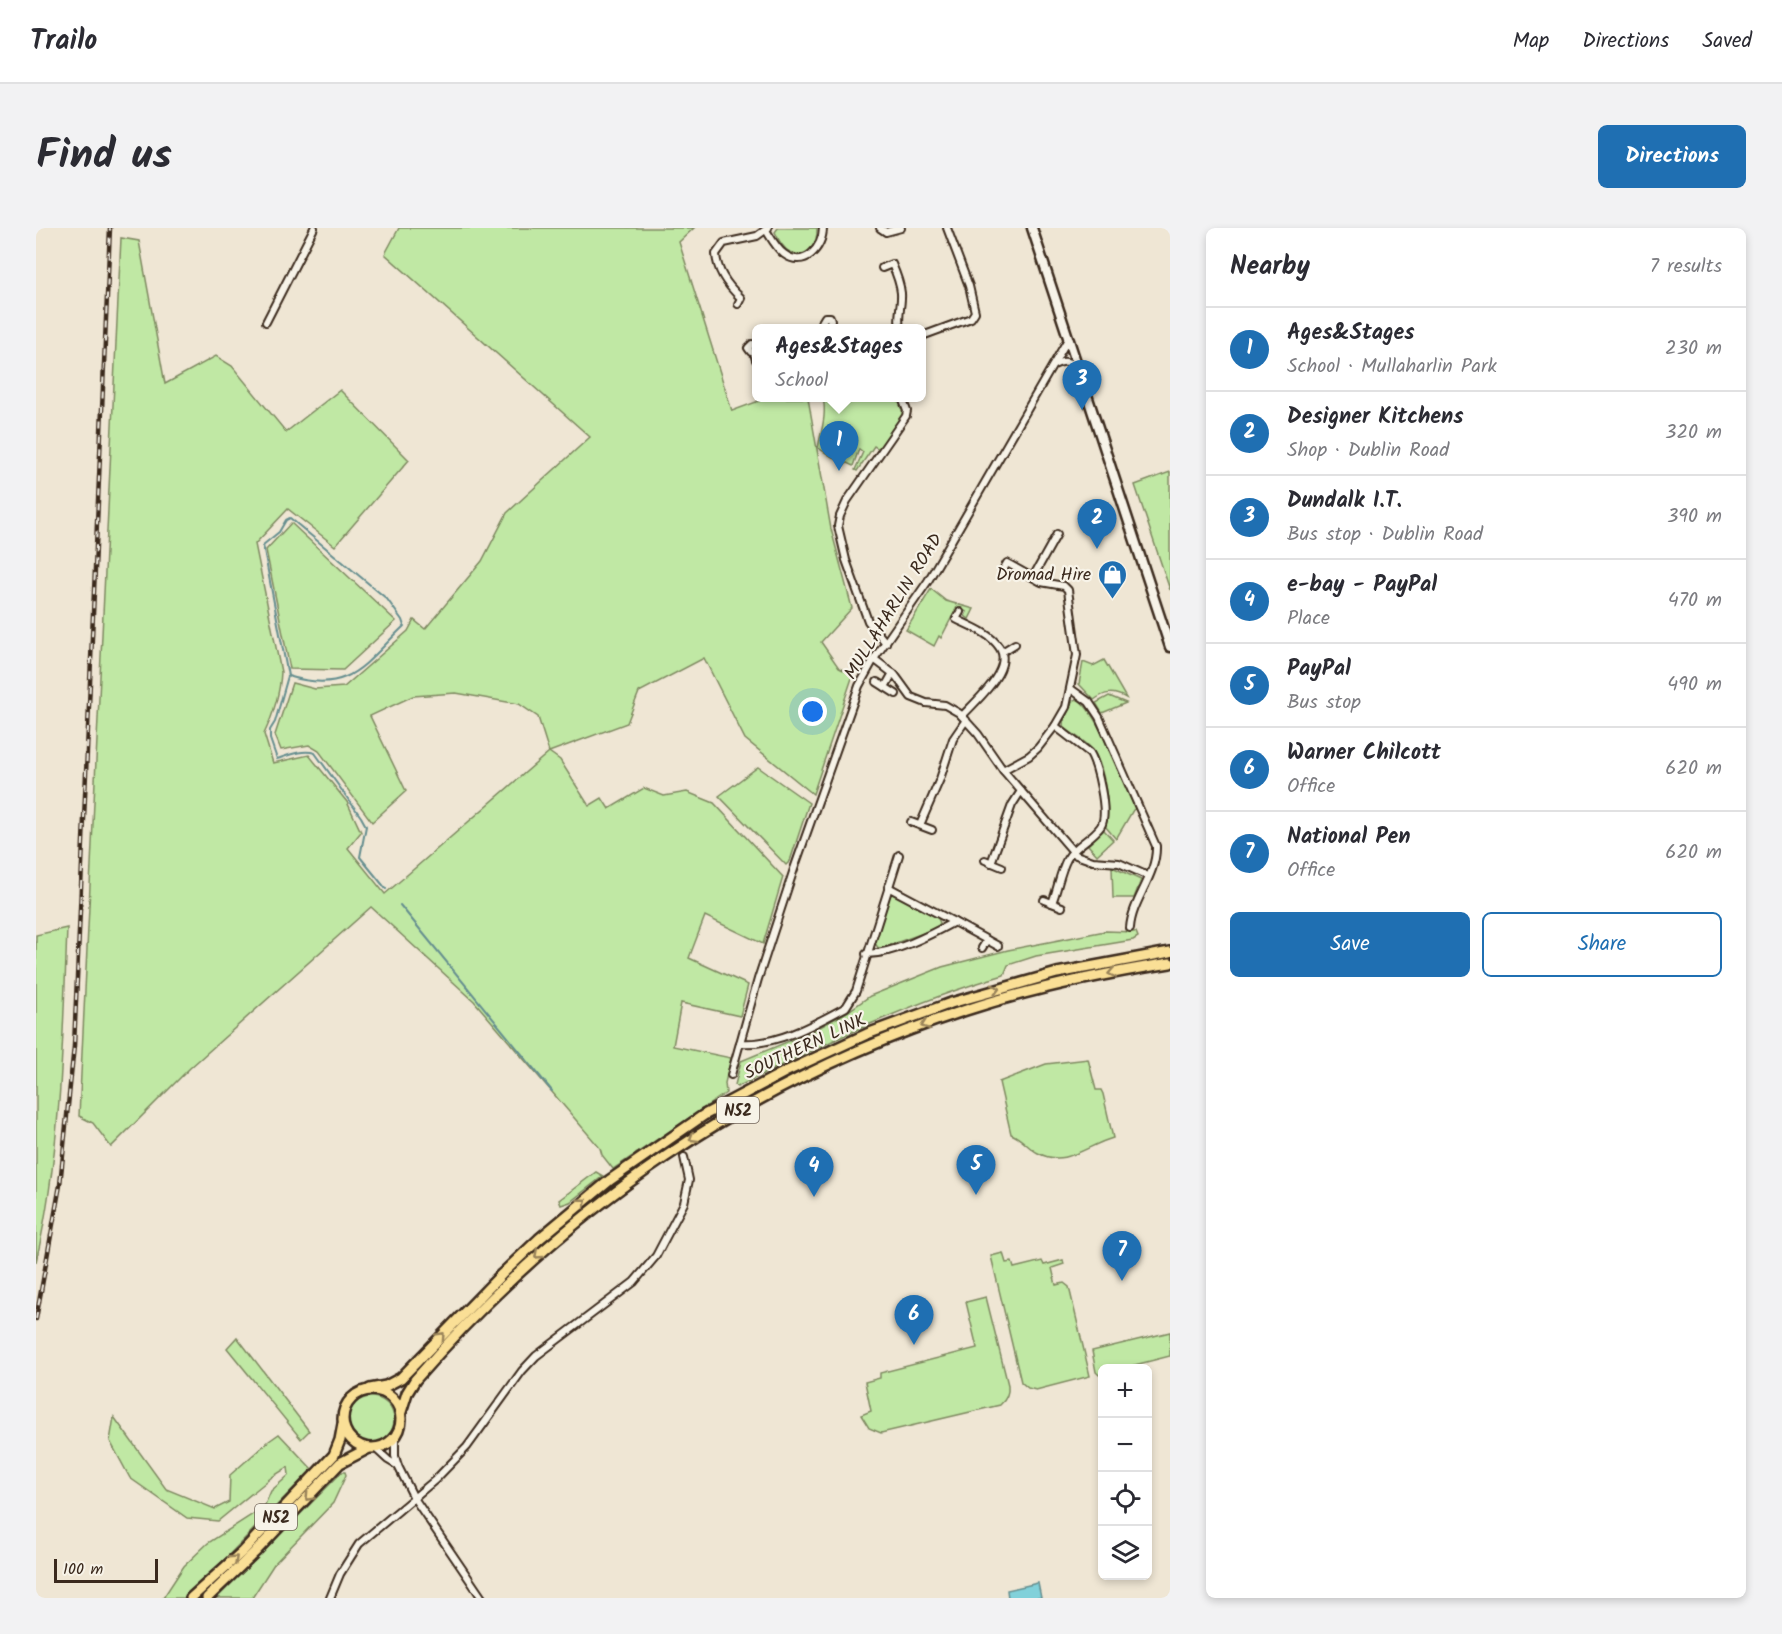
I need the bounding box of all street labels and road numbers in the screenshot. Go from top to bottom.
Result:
street label: MULLAHARLIN ROAD [837,528,951,686]
street label: SOUTHERN LINK [740,1006,872,1088]
road number: N52 [717,1097,759,1123]
road number: N52 [255,1504,297,1530]

